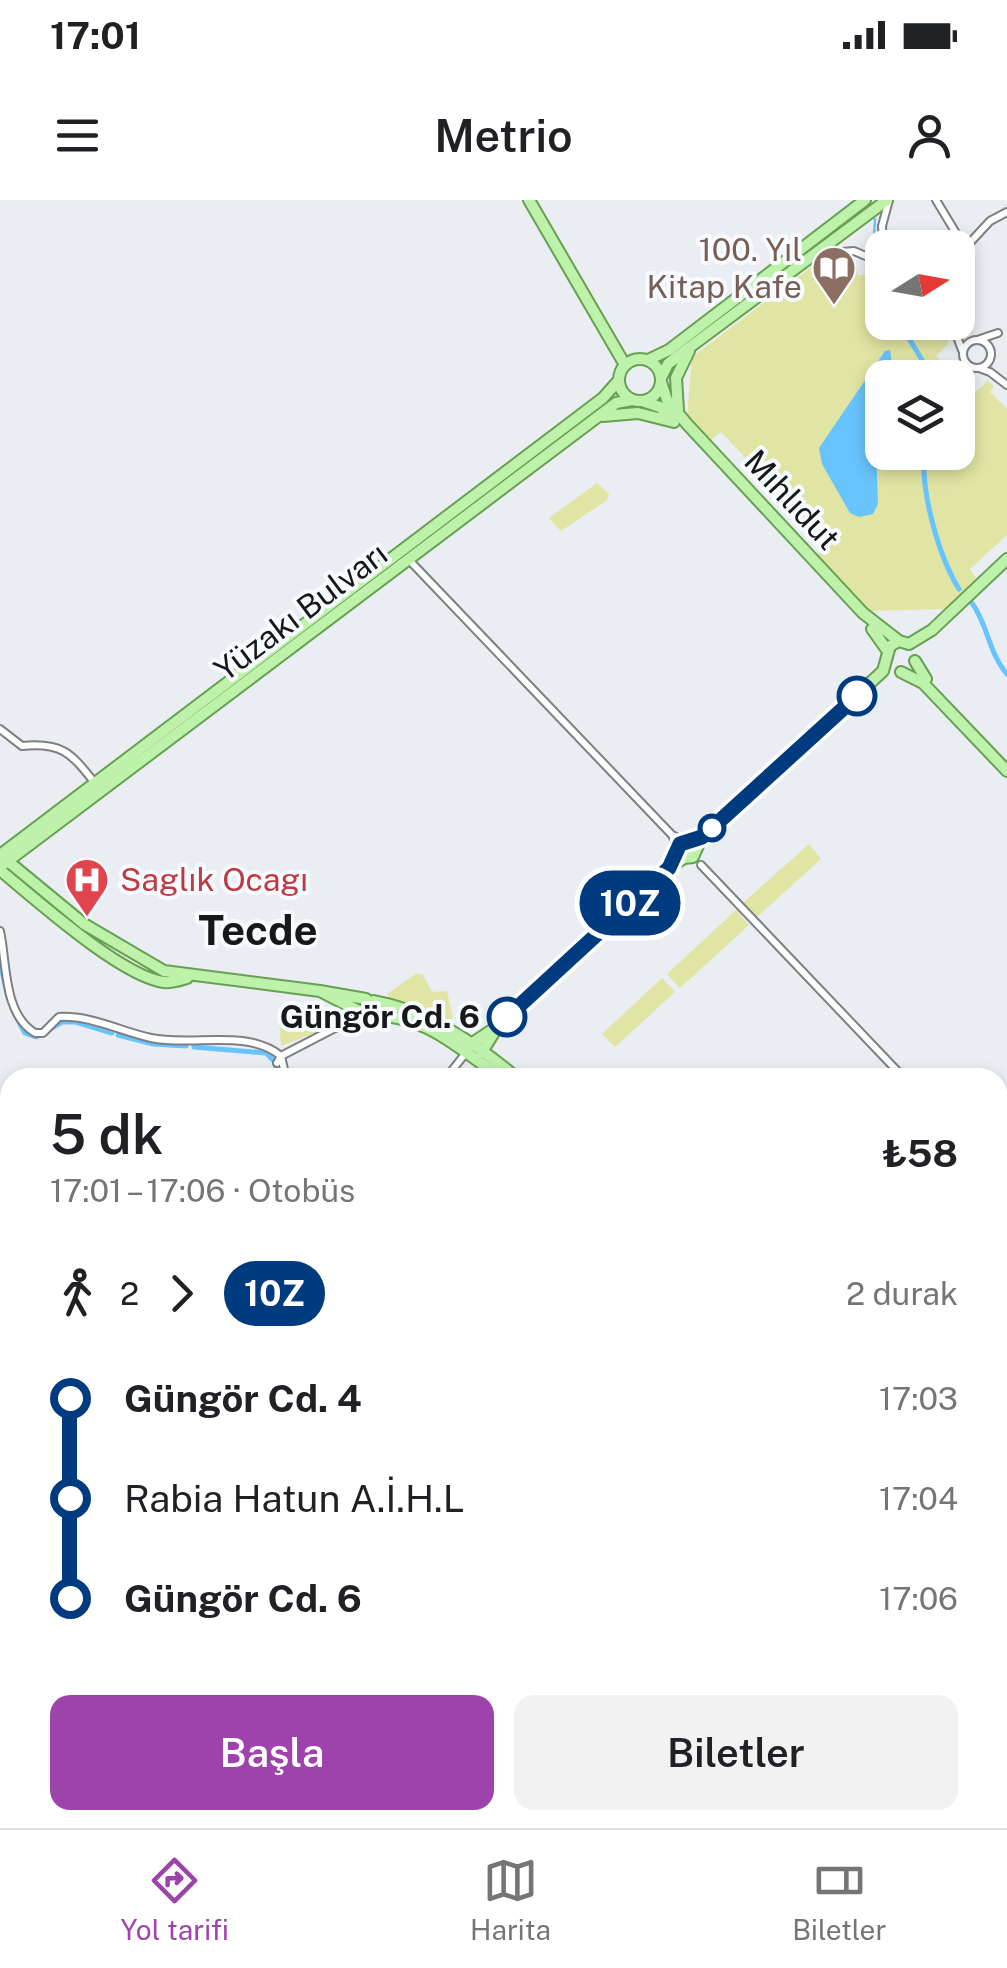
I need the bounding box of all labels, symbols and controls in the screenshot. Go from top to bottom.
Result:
text: 17:01 [50,13,141,58]
icon: menu [50,108,105,163]
icon: person [902,108,957,163]
text: Metrio [434,109,573,162]
north arrow [865,230,975,340]
map controls [865,230,975,470]
place label: 100. Yıl Kitap Kafe [646,231,802,305]
library icon: 100. Yıl Kitap Kafe [811,245,857,306]
button: layers [865,360,975,470]
street label: Mıhlıdut [737,442,848,557]
street label: Yüzakı Bulvarı [207,535,394,688]
unlabelled marker [838,677,876,715]
unlabelled marker [699,815,725,841]
hospital icon: Saglık Ocagı [64,857,110,918]
place label: Saglık Ocagı [120,861,308,898]
line badge: 10Z [572,870,688,936]
text: 10Z [600,883,660,924]
district label: Tecde [198,905,318,954]
place label: Güngör Cd. 6 [280,998,480,1035]
marker: Güngör Cd. 6 [488,998,526,1036]
text: 5 dk [50,1102,163,1166]
text: ₺58 [882,1131,958,1176]
text: 17:01 – 17:06 · Otobüs [50,1172,355,1209]
icon: walk [50,1266,105,1321]
icon: forward [154,1266,209,1321]
text: 10Z [244,1273,305,1314]
text: 2 [120,1275,139,1312]
text: 2 durak [846,1275,958,1312]
text: Güngör Cd. 4 [124,1376,362,1421]
text: 17:03 [879,1380,958,1417]
text: Rabia Hatun A.İ.H.L [124,1476,465,1521]
text: 17:04 [879,1480,958,1517]
text: Güngör Cd. 6 [124,1576,362,1621]
text: 17:06 [879,1580,958,1617]
button: Başla [50,1695,494,1810]
button: Biletler [514,1695,958,1810]
tab: Yol tarifi [121,1853,229,1946]
tab: Harita [470,1853,551,1946]
tab: Biletler [792,1853,886,1946]

